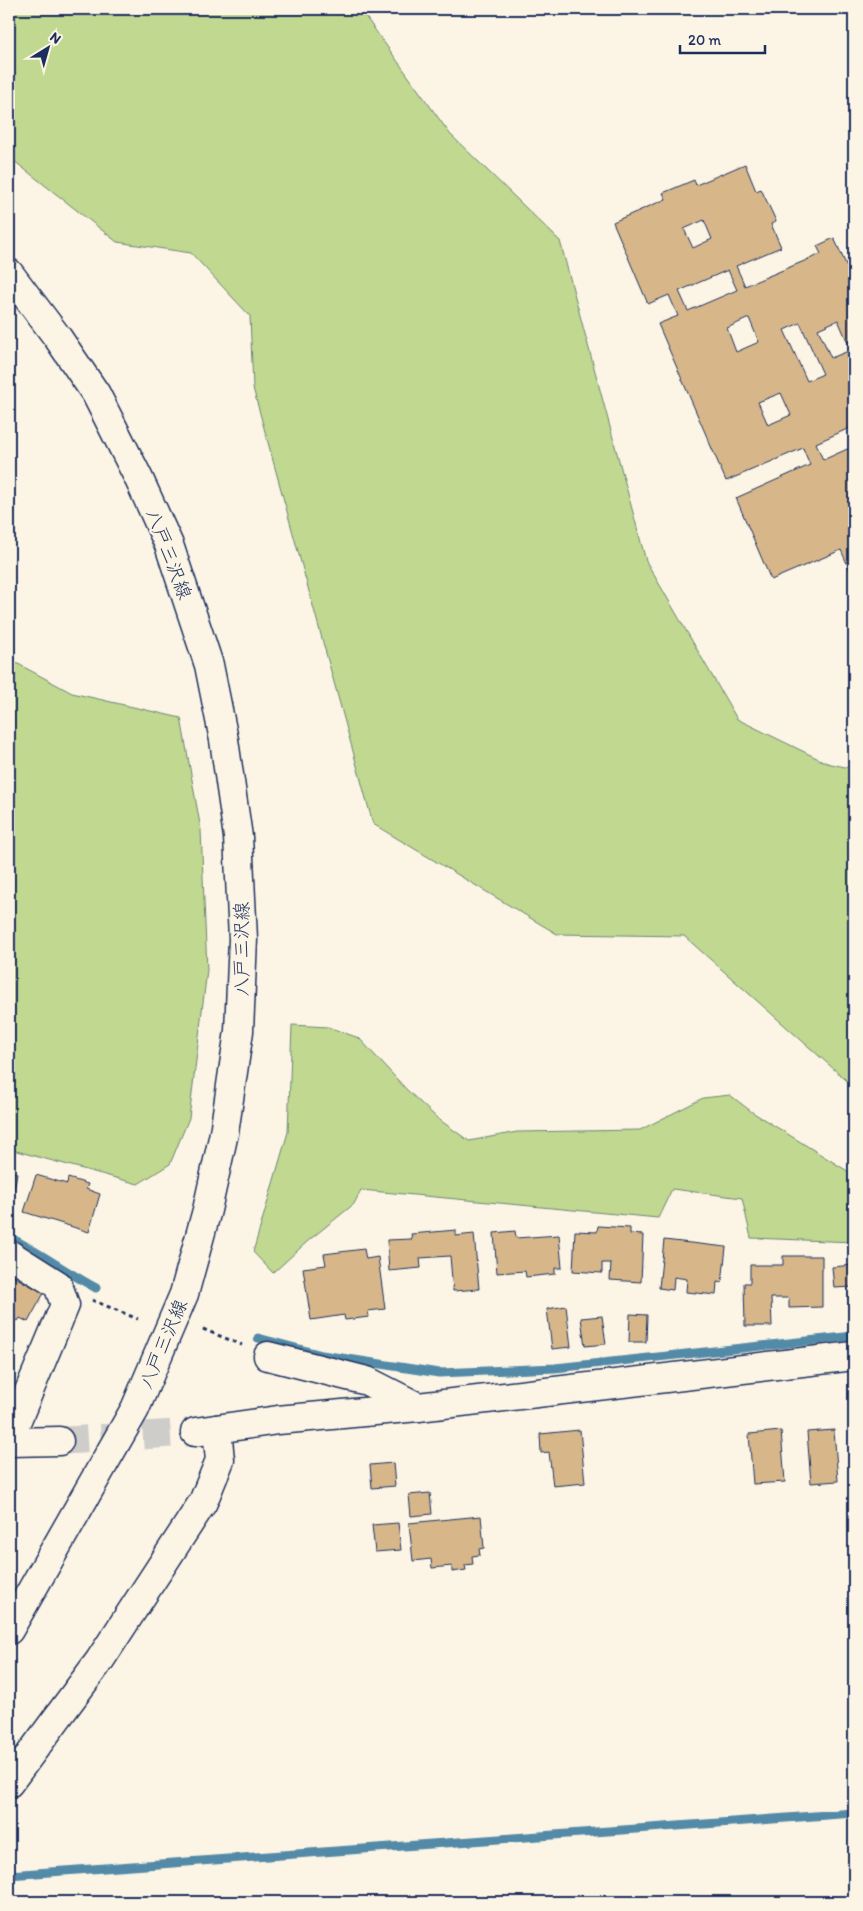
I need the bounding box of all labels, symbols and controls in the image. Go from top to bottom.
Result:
north arrow [22,22,72,72]
scale bar [680,22,766,54]
text: N [47,28,64,48]
text: 20 m [688,31,722,49]
street label: 八戸三沢線 [141,506,197,602]
street label: 八戸三沢線 [230,901,253,997]
street label: 八戸三沢線 [134,1296,192,1392]

